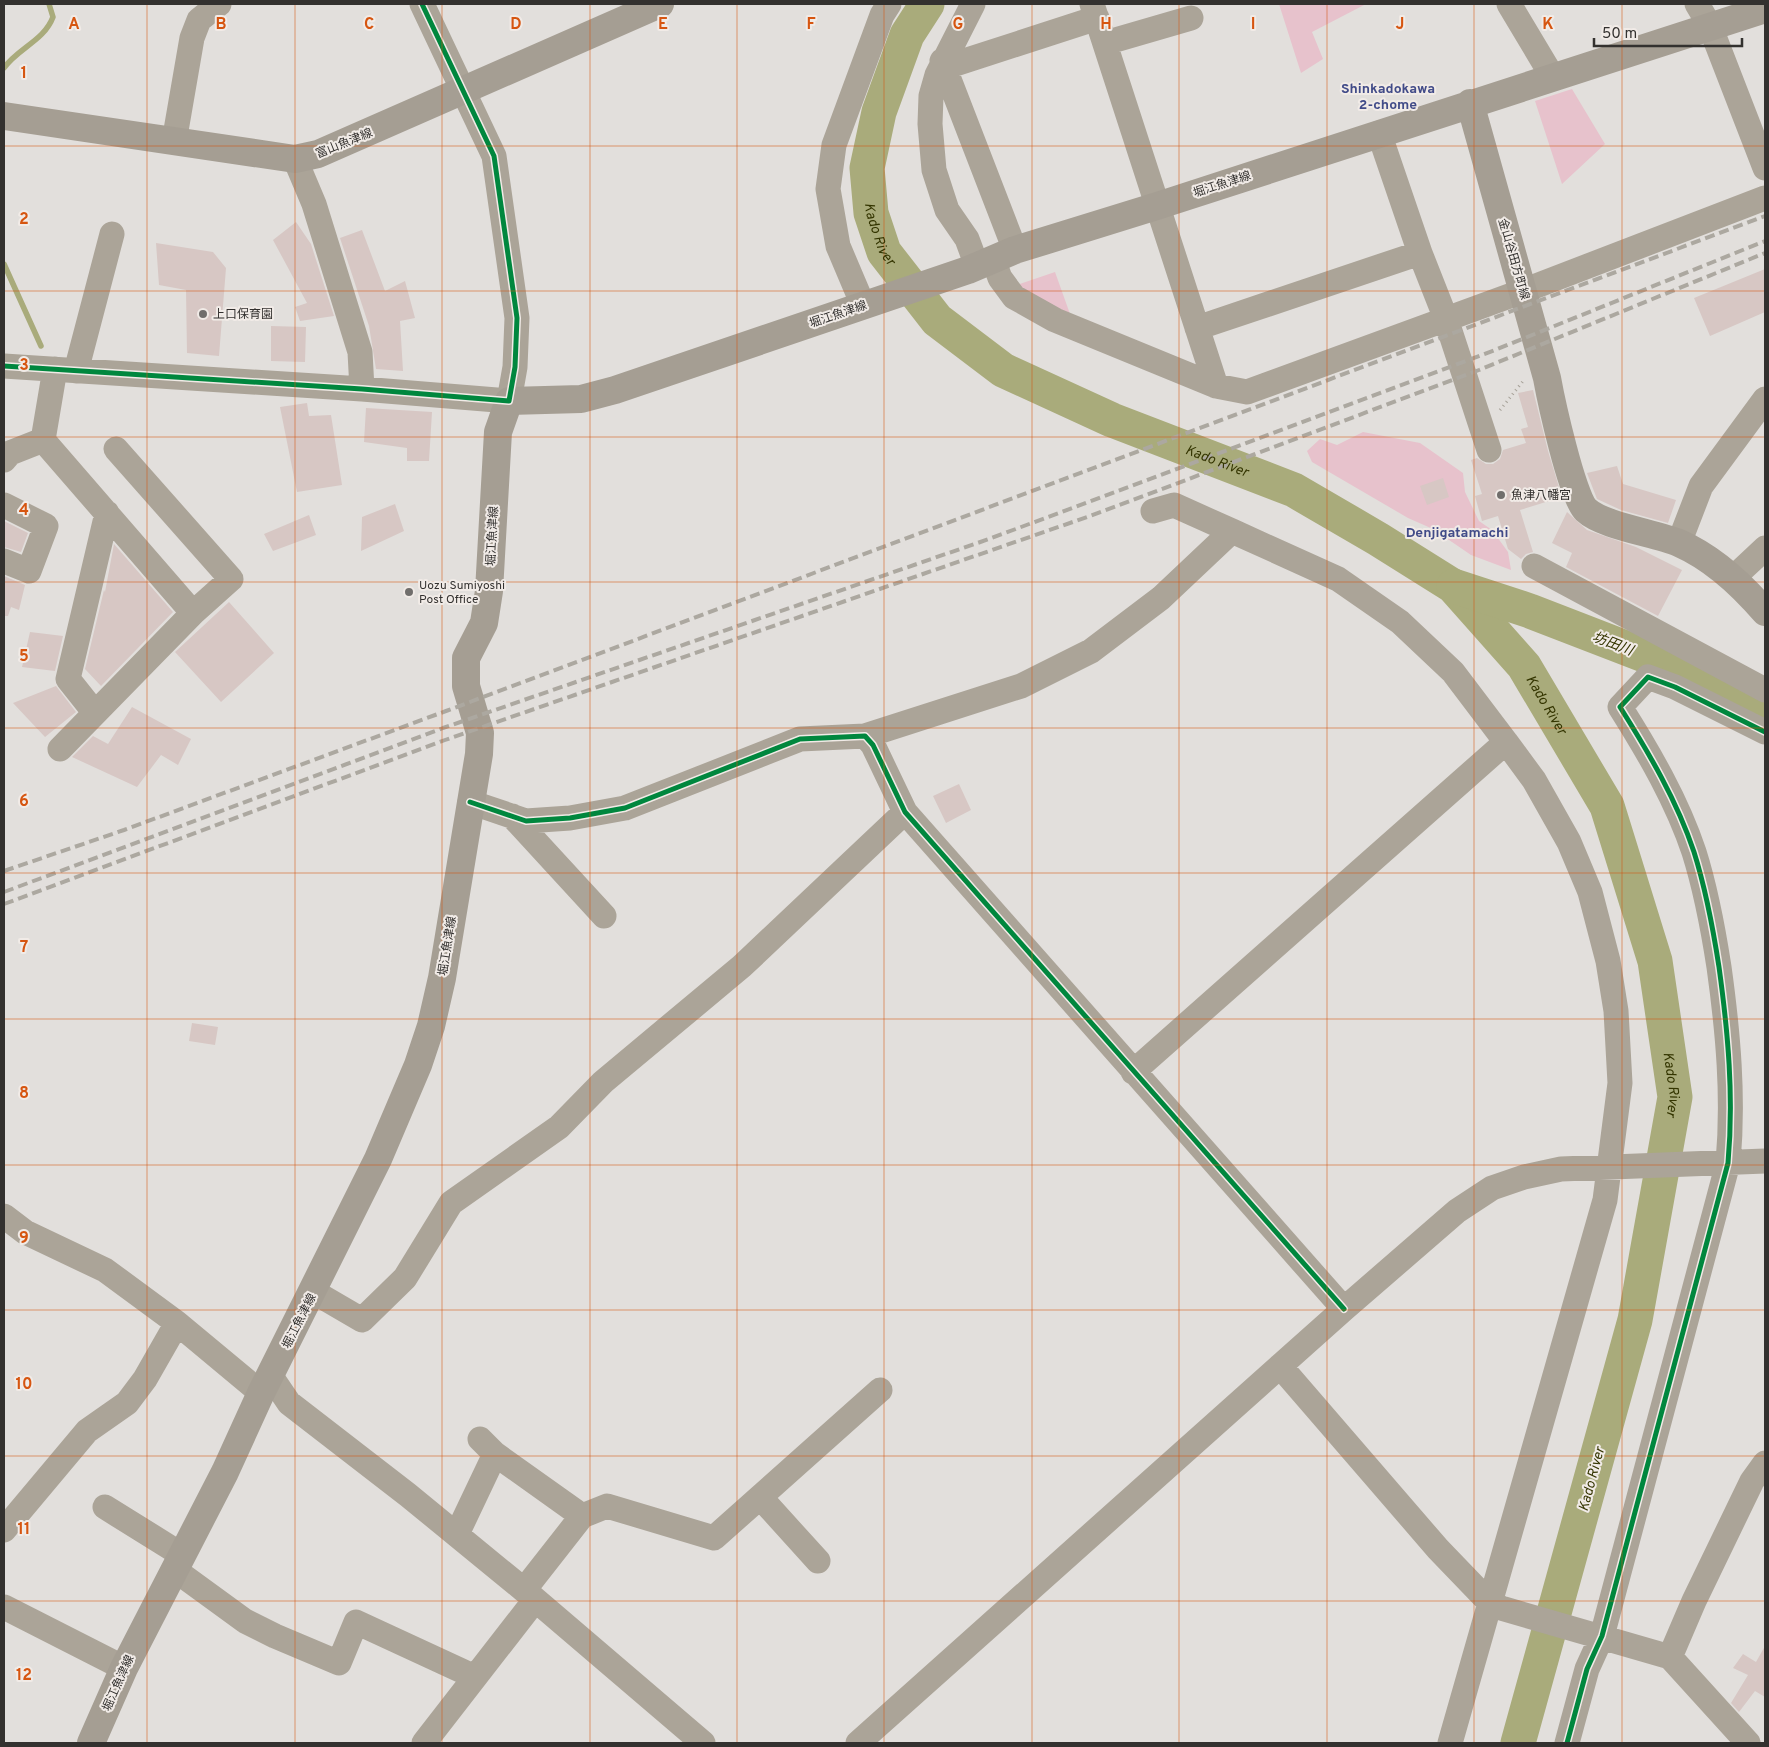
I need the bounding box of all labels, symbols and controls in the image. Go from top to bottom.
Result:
text: A [68,15,80,35]
text: B [215,15,227,35]
text: C [364,15,374,35]
text: D [510,15,522,35]
text: E [658,15,668,35]
text: F [806,15,816,35]
text: G [953,15,963,35]
text: H [1100,15,1112,35]
text: I [1251,15,1255,35]
text: J [1396,15,1404,35]
text: K [1542,15,1554,35]
scale bar [1594,15,1742,47]
text: 50 m [1602,25,1637,44]
text: 1 [21,64,27,84]
district label: Shinkadokawa 2-chome [1341,81,1435,114]
street label: 富山魚津線 [314,125,375,163]
street label: 堀江魚津線 [1191,168,1253,202]
water label: Kado River [860,202,899,271]
text: 2 [19,210,29,230]
street label: 金山谷田方町線 [1494,217,1532,302]
street label: 堀江魚津線 [807,298,869,332]
place label: 上口保育園 [213,307,273,323]
marker: 上口保育園 [197,308,209,320]
text: 3 [19,356,29,376]
water label: Kado River [1183,442,1252,482]
place label: 魚津八幡宮 [1511,488,1571,504]
marker: 魚津八幡宮 [1495,489,1507,501]
text: 4 [19,501,29,521]
street label: 堀江魚津線 [483,506,503,566]
district label: Denjigatamachi [1406,525,1508,542]
place label: Uozu Sumiyoshi Post Office [419,578,505,608]
marker: Uozu Sumiyoshi Post Office [403,586,415,598]
water label: 坊田川 [1590,629,1637,661]
text: 5 [19,647,29,667]
water label: Kado River [1522,673,1571,740]
text: 6 [19,792,29,812]
street label: 堀江魚津線 [435,915,461,977]
text: 7 [20,938,28,958]
water label: Kado River [1658,1051,1682,1120]
text: 8 [19,1084,29,1104]
text: 9 [19,1229,29,1249]
street label: 堀江魚津線 [279,1291,321,1352]
text: 10 [16,1375,32,1395]
water label: Kado River [1576,1444,1610,1513]
text: 11 [18,1520,30,1540]
street label: 堀江魚津線 [99,1653,138,1714]
text: 12 [16,1666,32,1686]

